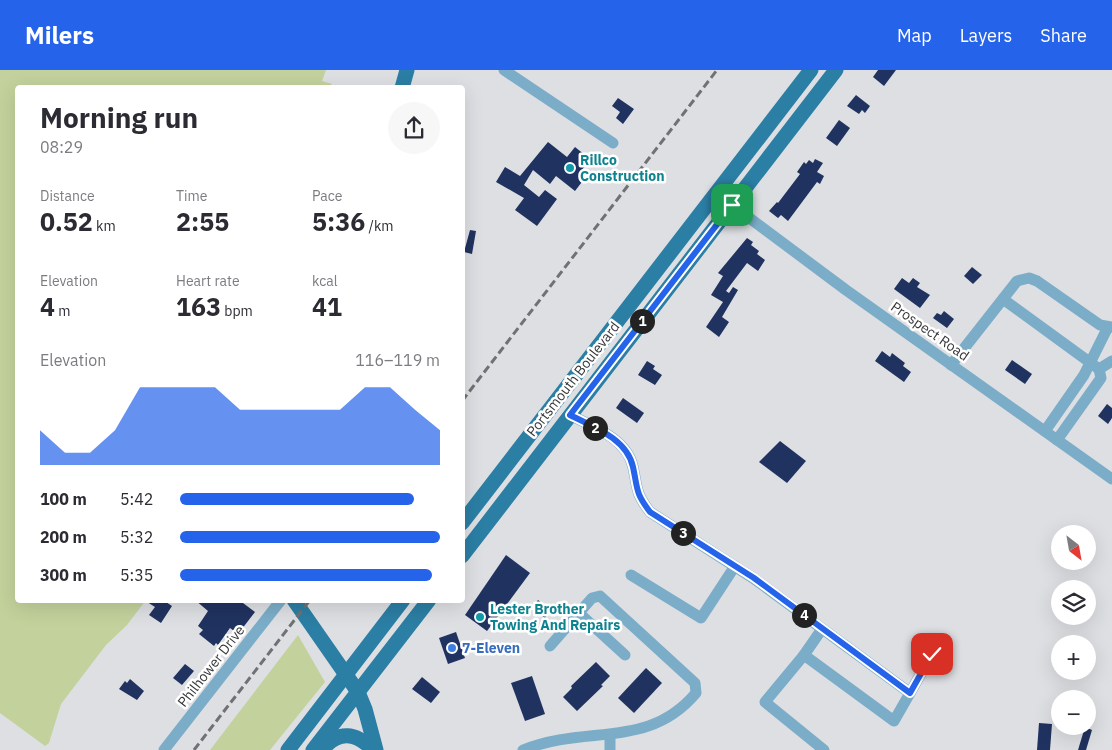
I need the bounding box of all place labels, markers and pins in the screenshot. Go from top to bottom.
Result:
place label: Rillco Construction [580,151,665,185]
marker: Rillco Construction [564,162,576,174]
pin [711,184,753,226]
pin: 1 [630,308,654,334]
pin: 2 [582,416,608,440]
pin: 3 [670,520,696,546]
place label: Lester Brother Towing And Repairs [490,600,620,634]
pin: 4 [792,602,816,628]
marker: Lester Brother Towing And Repairs [474,611,486,623]
pin [911,633,953,675]
place label: 7-Eleven [462,639,520,657]
marker: 7-Eleven [446,642,458,654]

